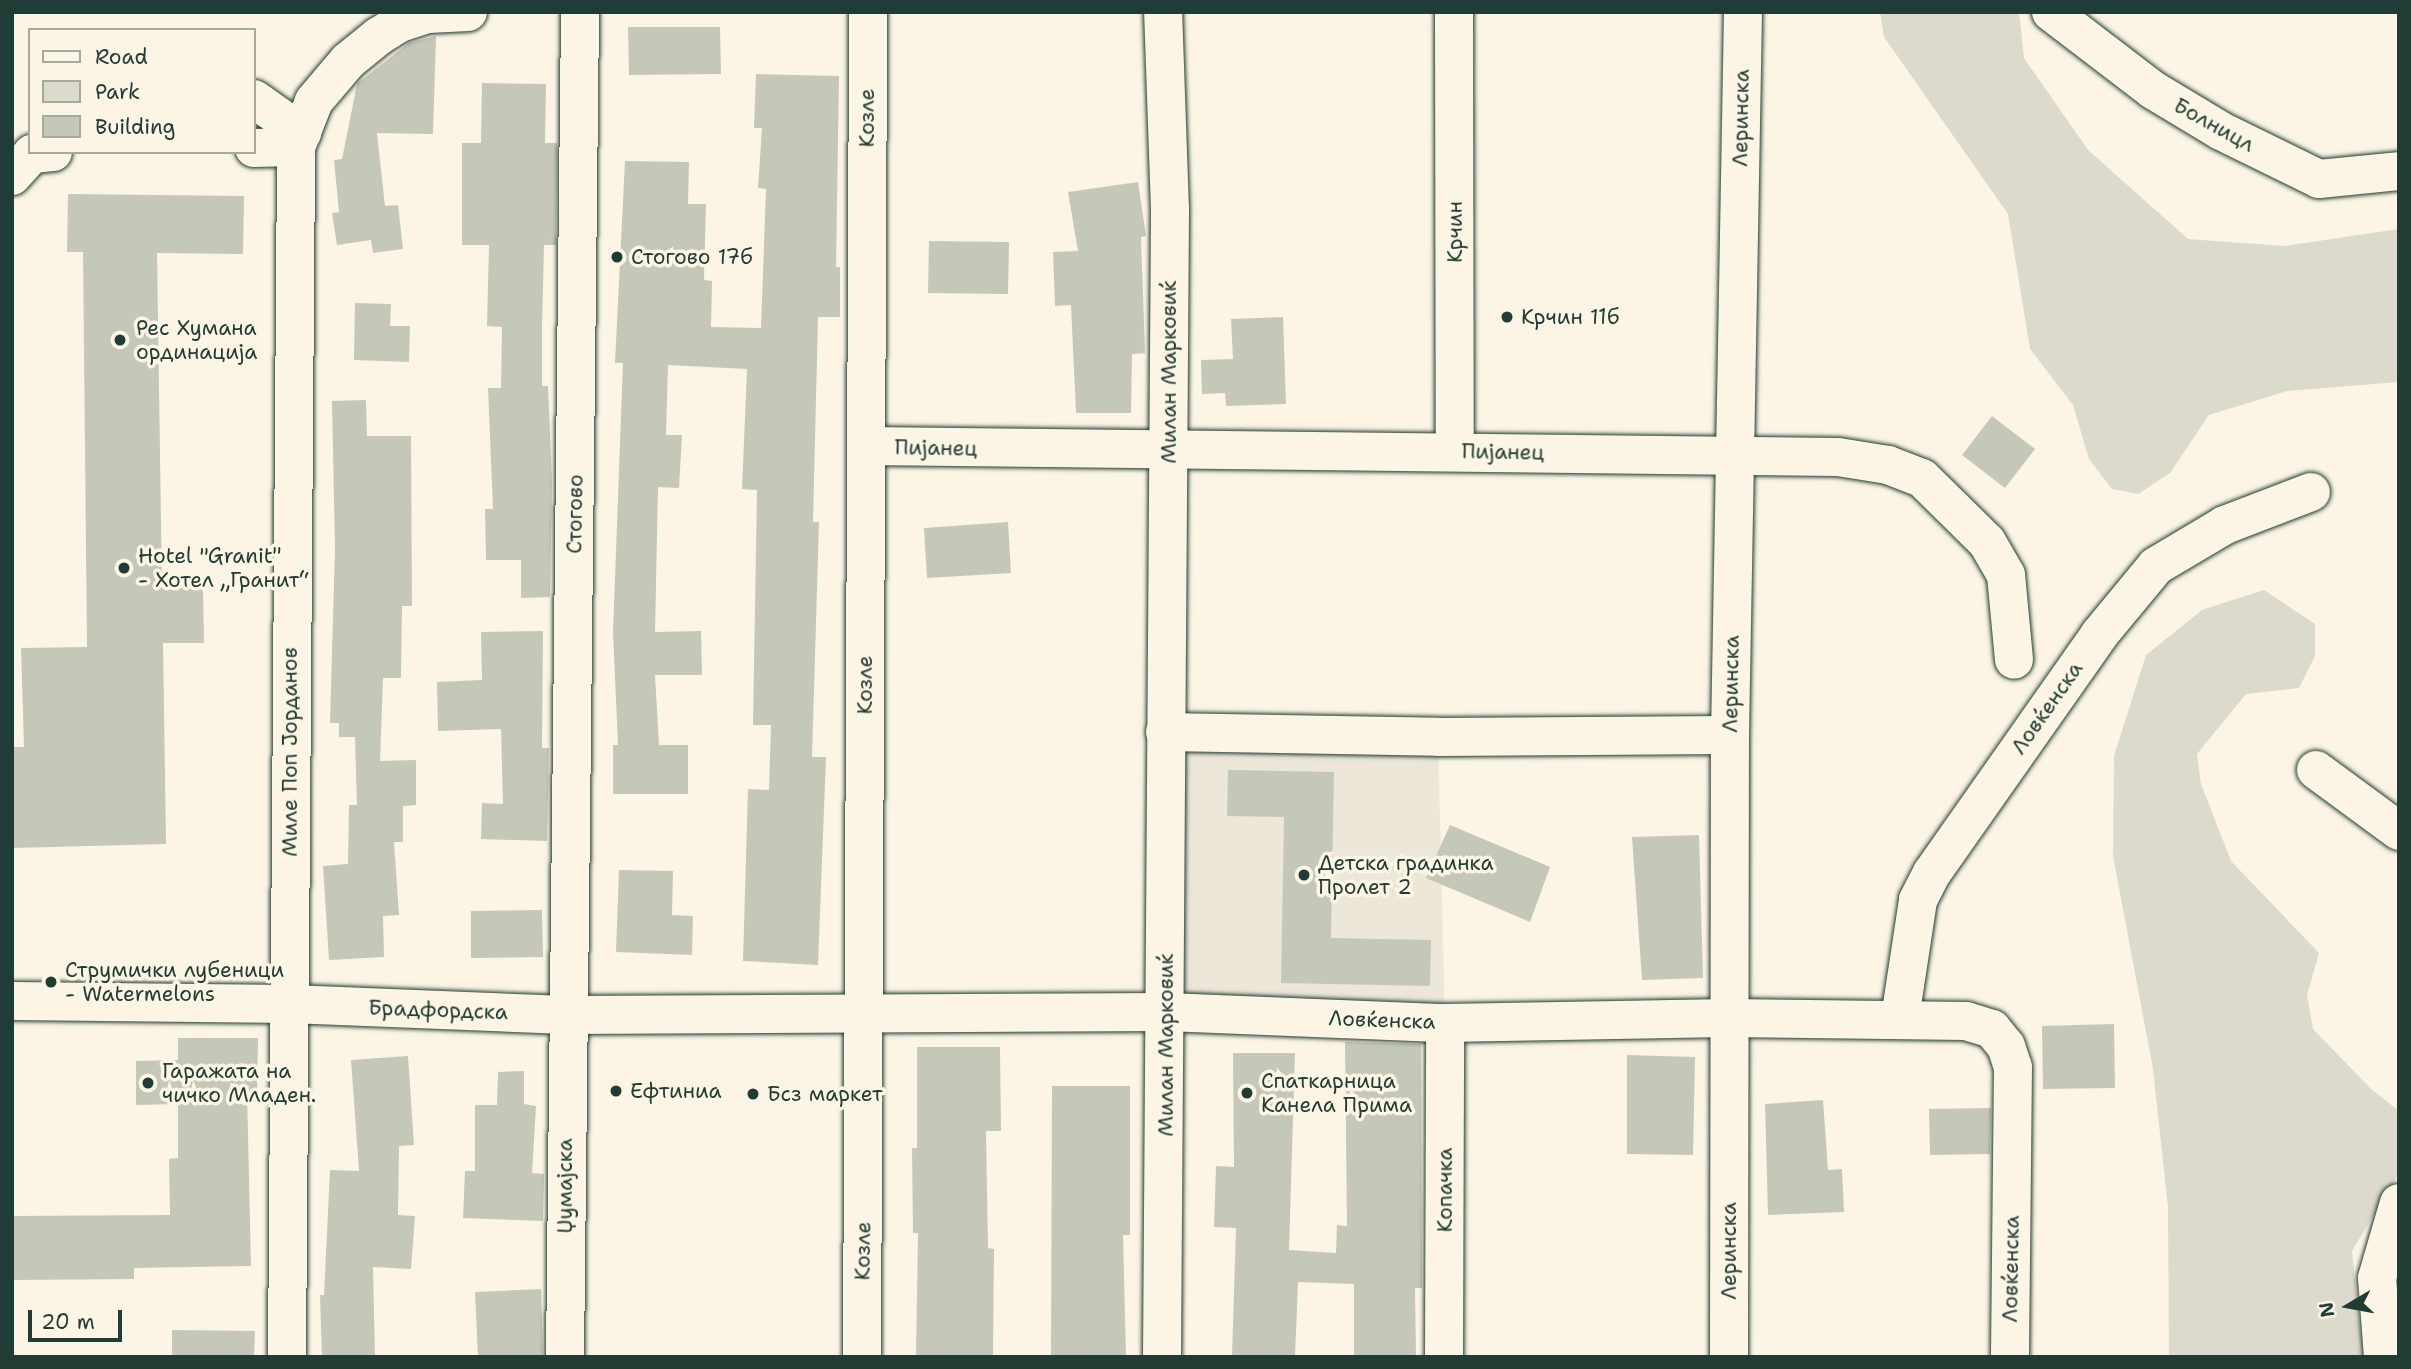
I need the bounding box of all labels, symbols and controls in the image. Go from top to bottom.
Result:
legend [28,28,256,154]
text: Road [95,43,148,71]
street label: Леринска [1728,69,1754,167]
text: Park [95,78,140,106]
street label: Козле [854,89,880,147]
street label: Болницл [2169,93,2259,157]
text: Building [95,113,175,141]
street label: Крчин [1442,201,1468,263]
place label: Стогово 17б [631,244,753,270]
marker: Стогово 17б [609,249,625,265]
street label: Милан Марковиќ [1156,280,1182,464]
place label: Крчин 11б [1521,304,1619,330]
marker: Крчин 11б [1499,309,1515,325]
place label: Рес Хумана ординација [136,315,257,365]
marker: Рес Хумана ординација [110,330,130,350]
street label: Пијанец [894,435,978,461]
street label: Пијанец [1461,439,1545,465]
street label: Стогово [562,474,588,554]
place label: Hotel "Granit" - Хотел „Гранит“ [138,543,309,593]
marker: Hotel "Granit" - Хотел „Гранит“ [116,560,132,576]
street label: Леринска [1718,635,1744,733]
street label: Миле Поп Јорданов [277,647,303,857]
street label: Козле [852,656,878,714]
street label: Ловќенска [2006,657,2088,759]
place label: Детска градинка Пролет 2 [1318,850,1493,900]
marker: Детска градинка Пролет 2 [1296,867,1312,883]
street label: Милан Марковиќ [1153,953,1179,1137]
place label: Струмички лубеници - Watermelons [65,957,284,1007]
marker: Струмички лубеници - Watermelons [43,974,59,990]
street label: Брадфордска [368,995,508,1025]
street label: Ловќенска [1328,1006,1436,1034]
place label: Гаражата на чичко Младен. [162,1058,316,1108]
place label: Спаткарница Канела Прима [1261,1068,1412,1118]
marker: Гаражата на чичко Младен. [140,1075,156,1091]
place label: Ефтиниа [630,1078,722,1104]
place label: Бсз маркет [767,1081,883,1107]
marker: Ефтиниа [608,1083,624,1099]
marker: Спаткарница Канела Прима [1239,1085,1255,1101]
marker: Бсз маркет [745,1086,761,1102]
street label: Џумајска [552,1138,578,1234]
street label: Копачка [1432,1148,1458,1232]
street label: Леринска [1716,1202,1742,1300]
street label: Ловќенска [1997,1215,2025,1323]
street label: Козле [850,1221,876,1281]
north arrow [2313,1271,2383,1341]
scale bar [32,1296,126,1340]
text: N [2313,1300,2340,1319]
text: 20 m [41,1308,95,1336]

